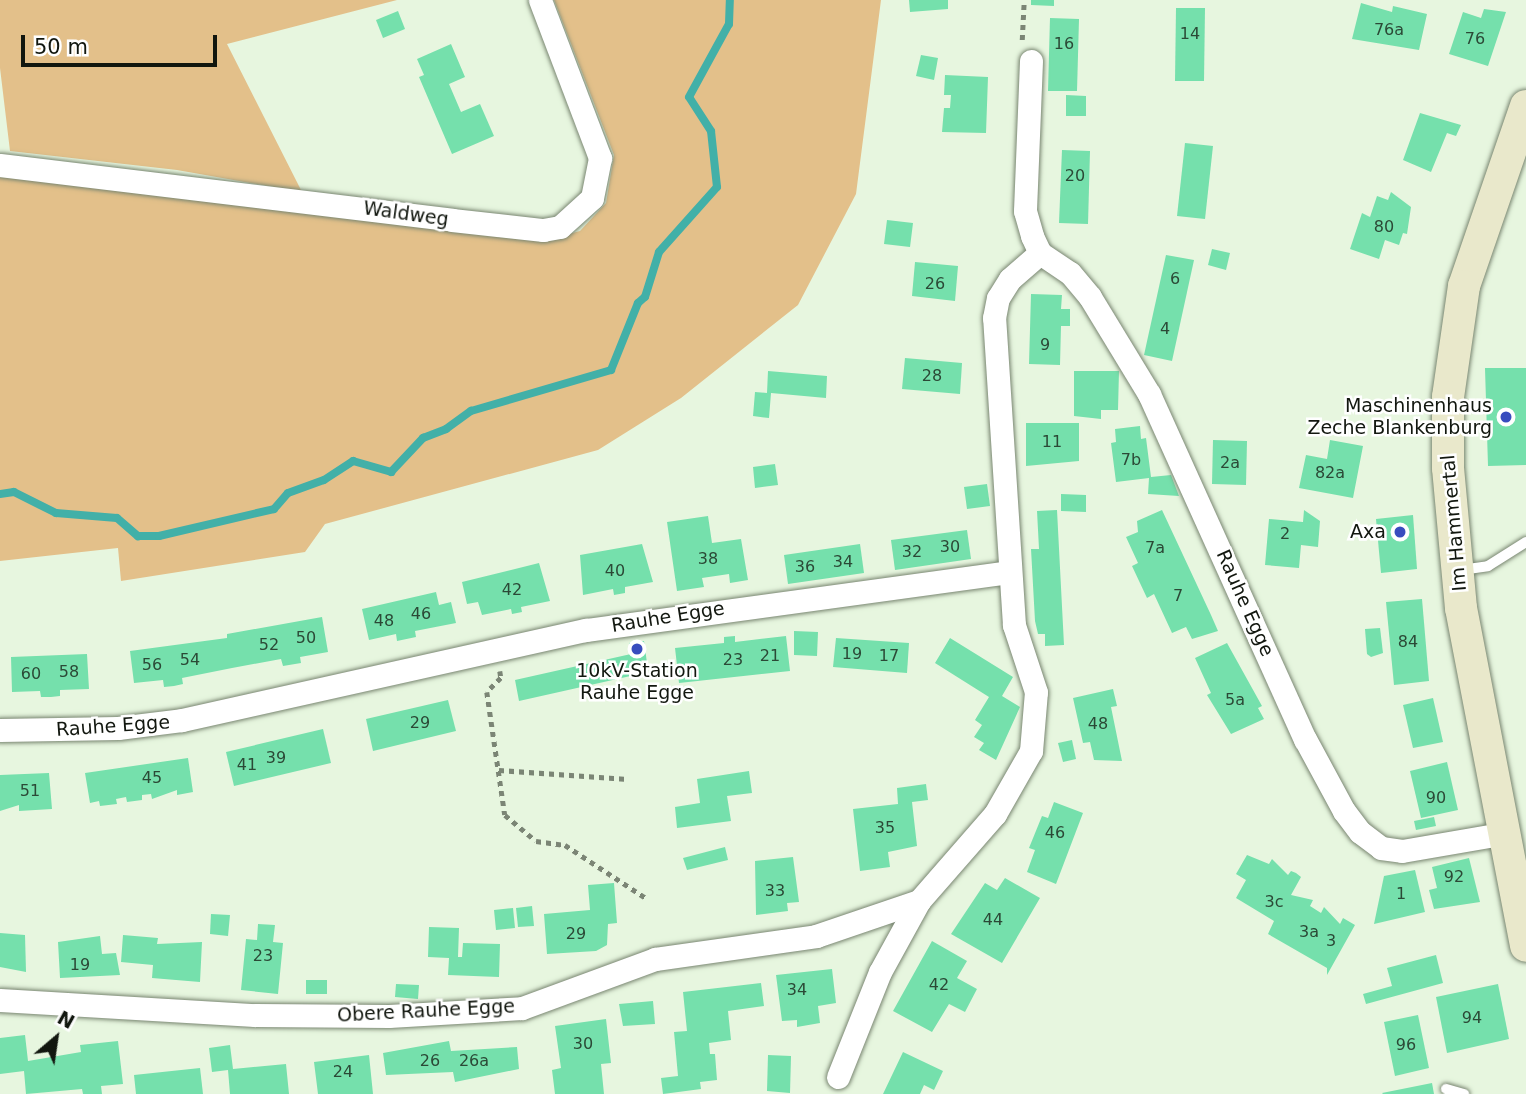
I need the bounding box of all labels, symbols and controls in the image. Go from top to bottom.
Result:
house number: 76a [1374,20,1404,40]
scale bar [24,21,220,65]
house number: 14 [1180,24,1200,44]
house number: 76 [1465,29,1485,49]
house number: 16 [1054,34,1074,54]
text: 50 m [34,35,88,59]
house number: 20 [1065,166,1085,186]
street label: Waldweg [362,197,450,231]
house number: 80 [1374,217,1394,237]
house number: 6 [1170,269,1180,289]
house number: 26 [925,274,945,294]
house number: 4 [1160,319,1170,339]
house number: 9 [1040,335,1050,355]
house number: 28 [922,366,942,386]
place label: Maschinenhaus Zeche Blankenburg [1307,395,1492,439]
marker: Maschinenhaus Zeche Blankenburg [1498,409,1514,425]
house number: 11 [1042,432,1062,452]
house number: 7b [1121,450,1141,470]
house number: 2a [1220,453,1240,473]
street label: Im Hammertal [1437,454,1471,592]
house number: 82a [1315,463,1345,483]
place label: Axa [1350,521,1386,543]
house number: 2 [1280,524,1290,544]
marker: Axa [1392,524,1408,540]
house number: 30 [940,537,960,557]
house number: 7a [1145,538,1165,558]
house number: 32 [902,542,922,562]
street label: Rauhe Egge [1211,546,1279,660]
house number: 38 [698,549,718,569]
house number: 34 [833,552,853,572]
house number: 36 [795,557,815,577]
house number: 40 [605,561,625,581]
house number: 42 [502,580,522,600]
house number: 7 [1173,586,1183,606]
street label: Rauhe Egge [610,597,726,637]
house number: 46 [411,604,431,624]
house number: 48 [374,611,394,631]
house number: 50 [296,628,316,648]
house number: 84 [1398,632,1418,652]
house number: 52 [259,635,279,655]
marker: 10kV-Station Rauhe Egge [629,641,645,657]
house number: 19 [842,644,862,664]
house number: 21 [760,646,780,666]
house number: 17 [879,646,899,666]
house number: 54 [180,650,200,670]
house number: 23 [723,650,743,670]
house number: 56 [142,655,162,675]
place label: 10kV-Station Rauhe Egge [576,660,698,704]
house number: 58 [59,662,79,682]
house number: 60 [21,664,41,684]
house number: 5a [1225,690,1245,710]
street label: Rauhe Egge [55,711,171,741]
house number: 29 [410,713,430,733]
house number: 48 [1088,714,1108,734]
house number: 39 [266,748,286,768]
house number: 41 [237,755,257,775]
house number: 45 [142,768,162,788]
house number: 51 [20,781,40,801]
house number: 90 [1426,788,1446,808]
house number: 35 [875,818,895,838]
house number: 46 [1045,823,1065,843]
house number: 92 [1444,867,1464,887]
house number: 33 [765,881,785,901]
house number: 1 [1396,884,1406,904]
house number: 3c [1265,892,1283,912]
house number: 44 [983,910,1003,930]
house number: 3a [1299,922,1319,942]
house number: 29 [566,924,586,944]
house number: 3 [1326,931,1336,951]
house number: 23 [253,946,273,966]
house number: 19 [70,955,90,975]
house number: 42 [929,975,949,995]
house number: 34 [787,980,807,1000]
street label: Obere Rauhe Egge [337,995,515,1027]
north arrow [21,1003,91,1073]
text: N [54,1006,78,1033]
house number: 94 [1462,1008,1482,1028]
house number: 30 [573,1034,593,1054]
house number: 96 [1396,1035,1416,1055]
house number: 26 [420,1051,440,1071]
house number: 26a [459,1051,489,1071]
house number: 24 [333,1062,353,1082]

